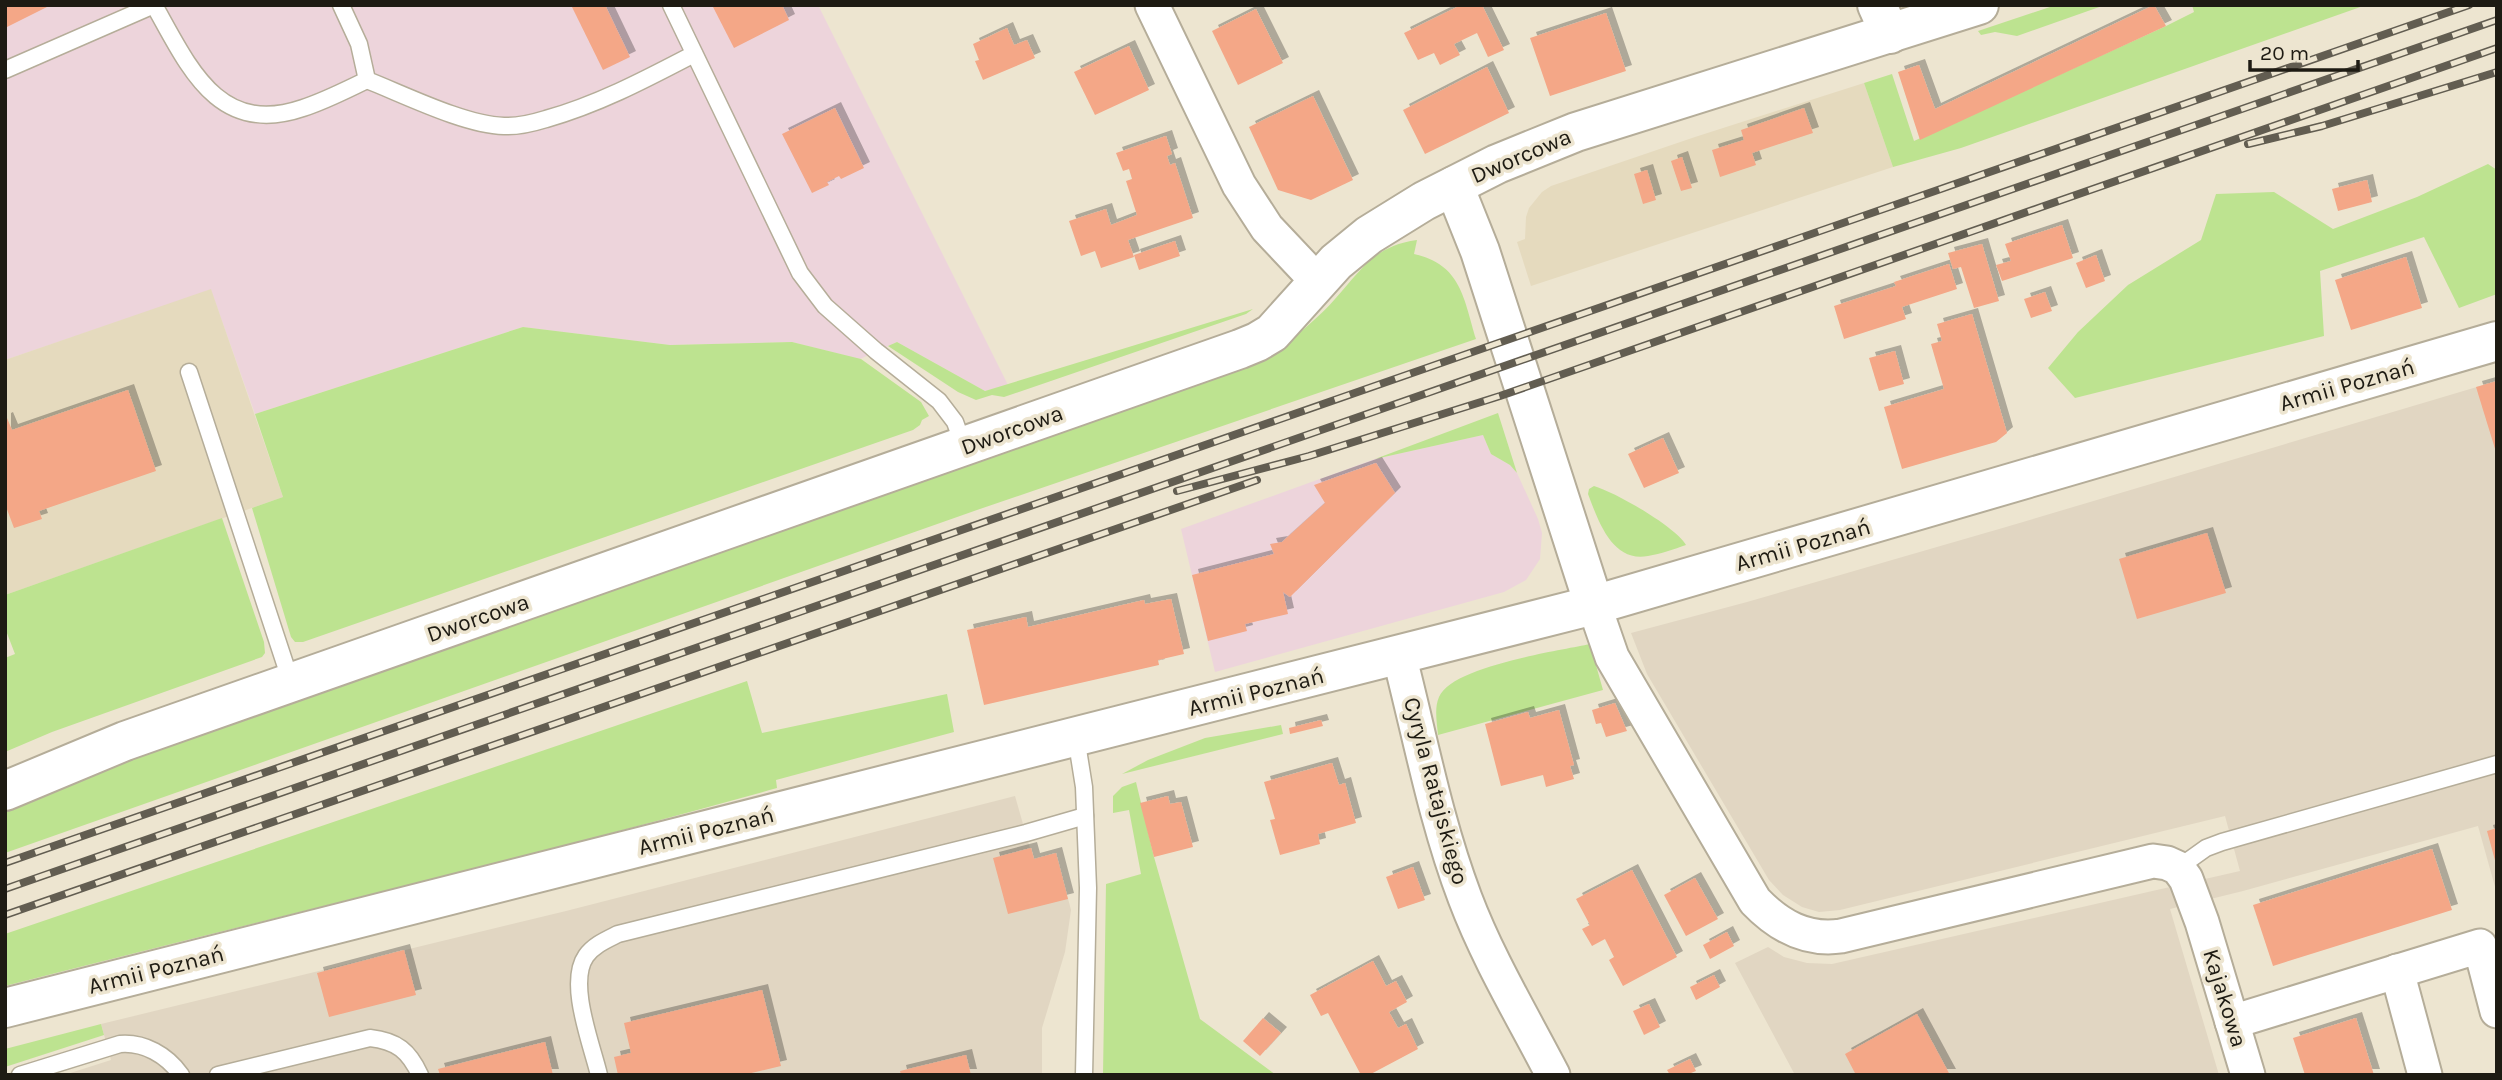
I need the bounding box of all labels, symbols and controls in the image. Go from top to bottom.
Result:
scale bar [2250,28,2358,72]
text: 20 m [2260,41,2309,65]
street label: Dworcowa [1467,123,1575,189]
street label: Armii Poznań [2277,353,2417,417]
street label: Dworcowa [957,399,1067,461]
street label: Armii Poznań [1733,513,1873,577]
street label: Dworcowa [423,588,533,648]
street label: Armii Poznań [1185,662,1327,722]
street label: Cyryla Ratajskiego [1398,694,1474,888]
street label: Armii Poznań [635,801,777,861]
street label: Armii Poznań [85,940,227,1000]
street label: Kajakowa [2197,946,2253,1050]

